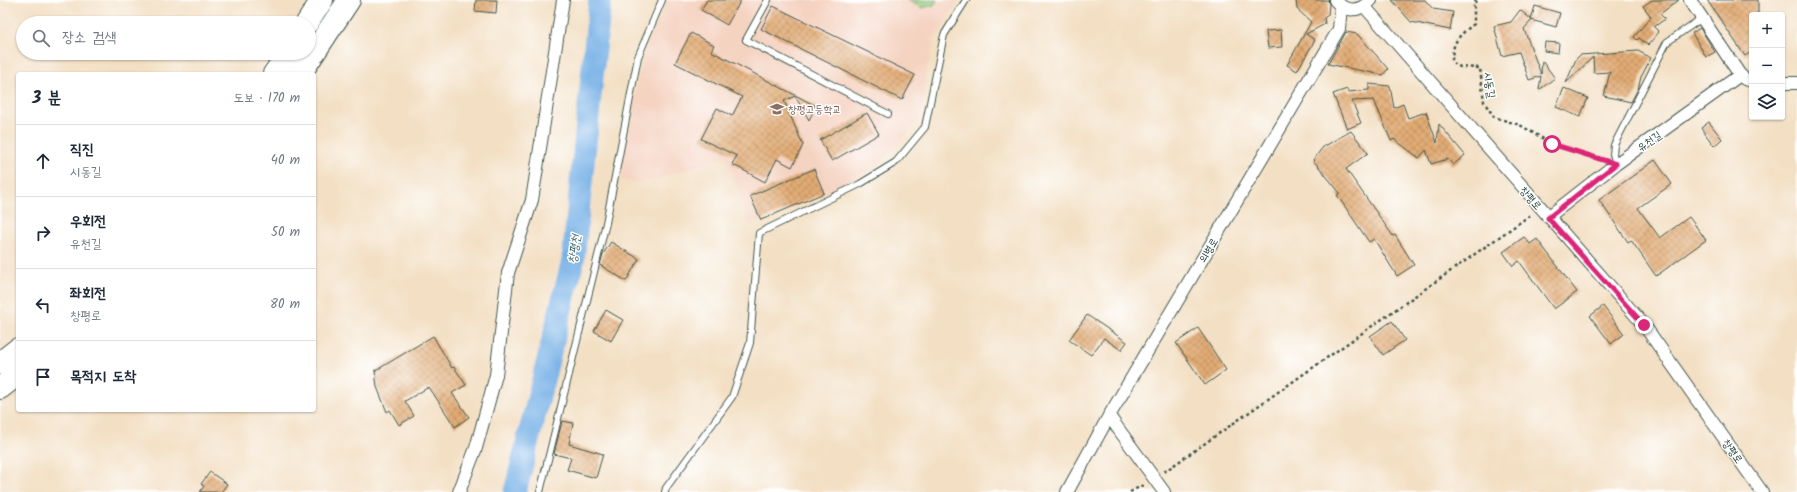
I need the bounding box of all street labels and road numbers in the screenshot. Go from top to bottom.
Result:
street label: 시동길 [1478,71,1500,100]
street label: 유천길 [1634,127,1666,157]
street label: 창평로 [1515,183,1546,215]
street label: 의병로 [1194,234,1223,267]
street label: 창평로 [1717,436,1747,468]

